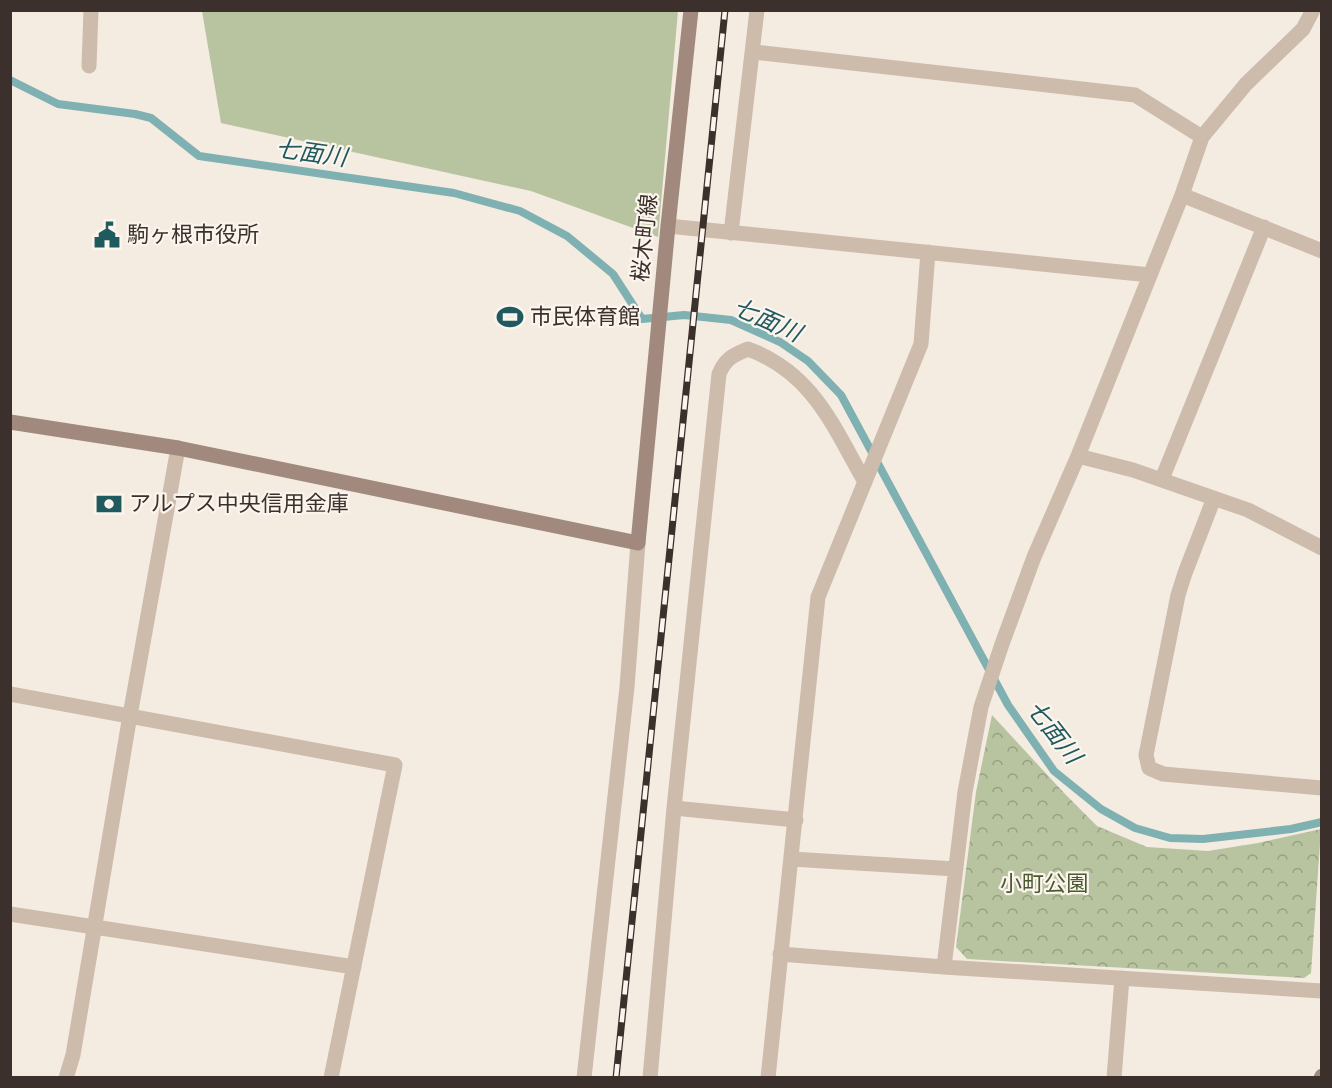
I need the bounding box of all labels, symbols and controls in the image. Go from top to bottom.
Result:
water label: 七面川 [273,134,352,172]
street label: 桜木町線 [627,193,663,283]
public building icon: 駒ヶ根市役所 [92,220,122,250]
place label: 駒ヶ根市役所 [127,222,259,248]
water label: 七面川 [728,293,808,349]
sports icon: 市民体育館 [495,302,525,332]
place label: 市民体育館 [530,304,640,330]
bank icon: アルプス中央信用金庫 [94,489,124,519]
place label: アルプス中央信用金庫 [129,491,349,517]
water label: 七面川 [1021,695,1089,771]
park label: 小町公園 [1000,871,1088,897]

